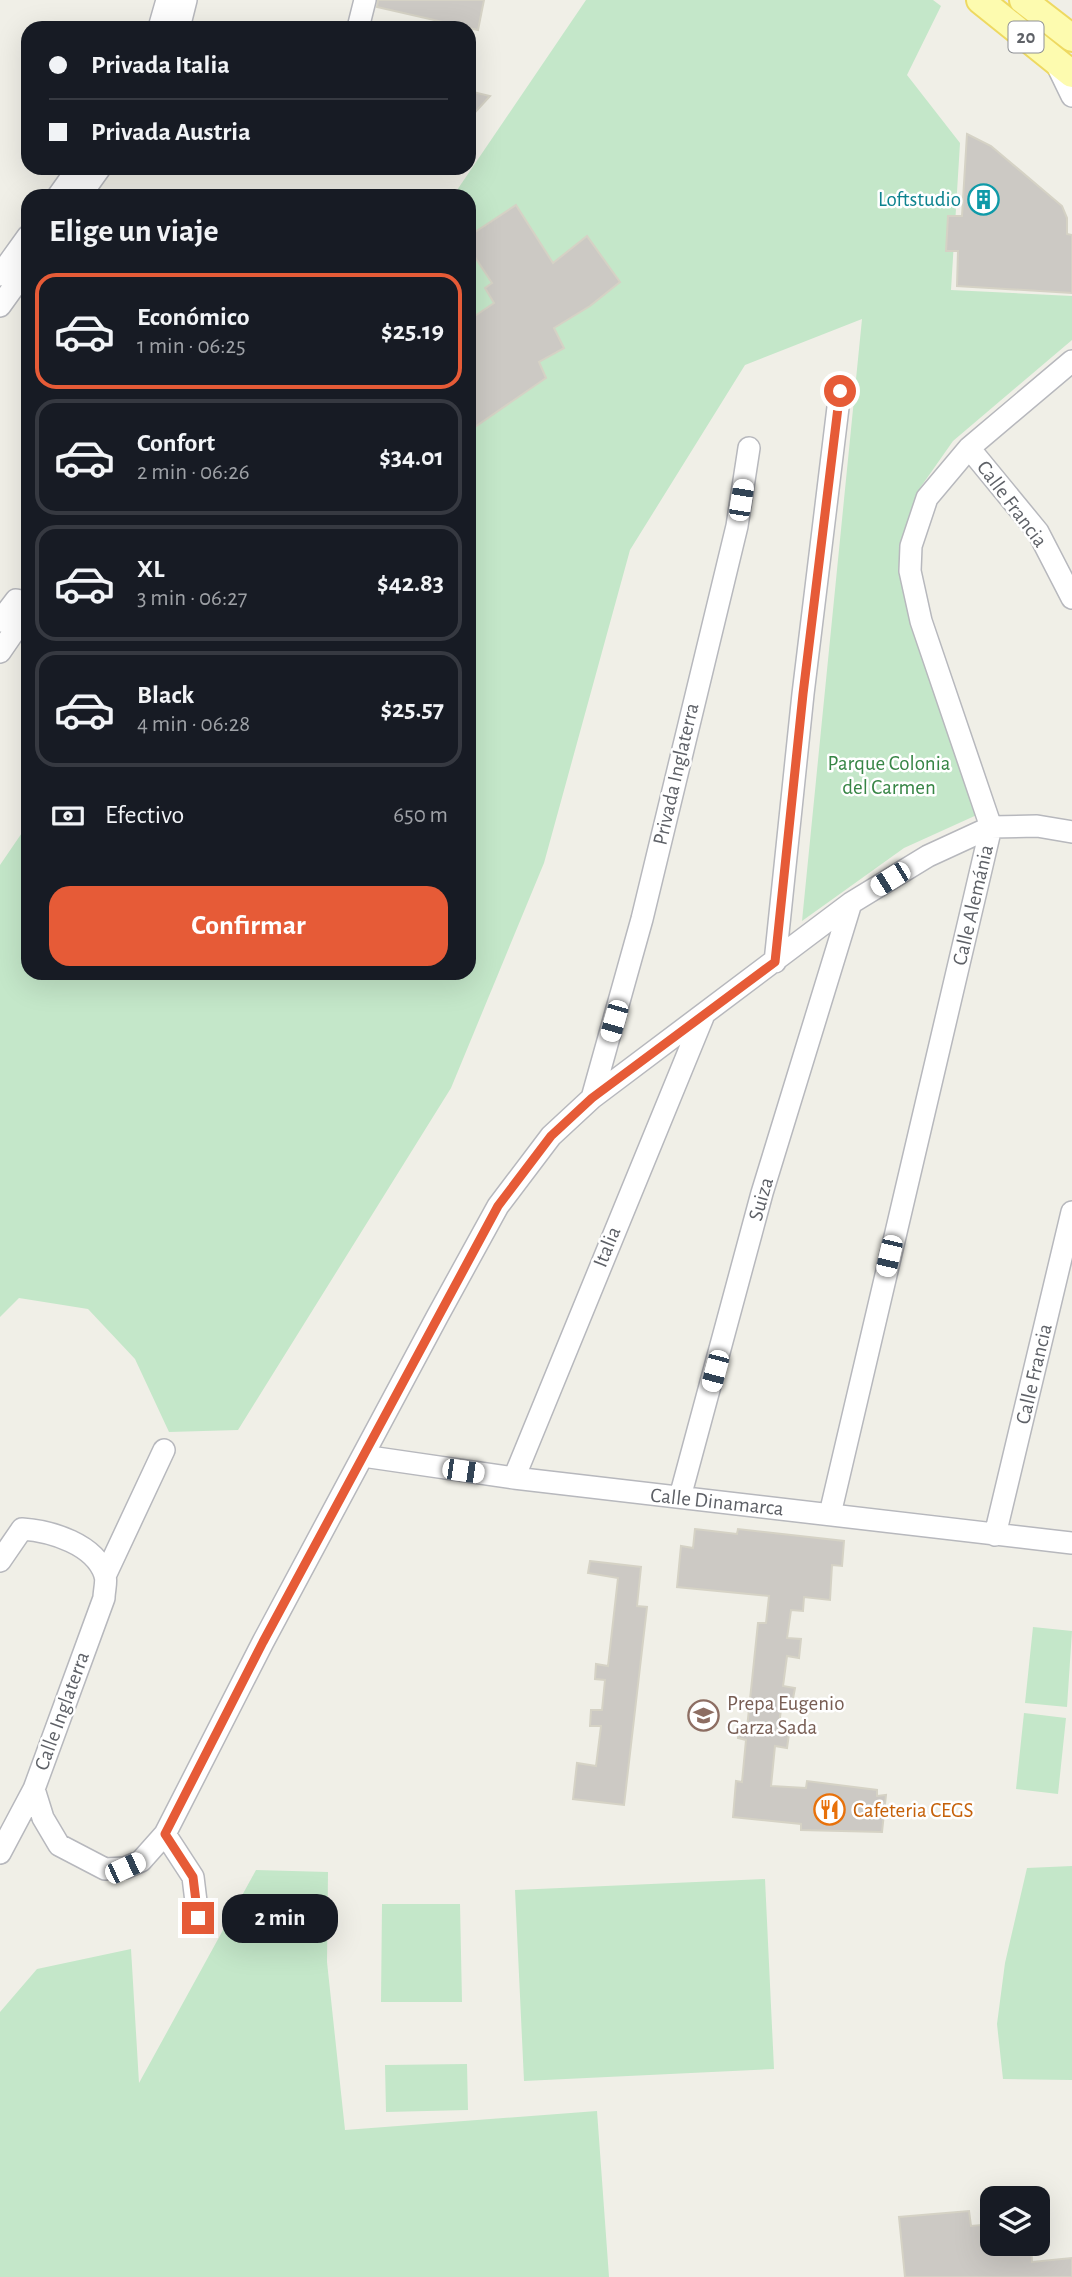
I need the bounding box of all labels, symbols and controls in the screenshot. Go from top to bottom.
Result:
road number: 20 [1009,22,1044,52]
text: Privada Italia [91,52,230,78]
text: Privada Austria [91,119,251,145]
building icon: Loftstudio [967,182,1001,216]
place label: Loftstudio [878,189,961,210]
text: Elige un viaje [49,215,219,247]
icon: car [53,300,116,363]
text: Económico [137,304,250,330]
text: $25.19 [381,318,444,344]
text: 1 min · 06:25 [137,335,246,358]
route start [824,375,856,407]
icon: car [53,426,116,489]
text: Confort [137,430,215,456]
text: $34.01 [379,444,444,470]
street label: Calle Francia [973,457,1051,551]
text: 2 min · 06:26 [137,461,249,484]
car [728,478,755,522]
icon: car [53,552,116,615]
text: XL [137,556,164,582]
text: $42.83 [377,570,444,596]
text: 3 min · 06:27 [137,587,247,610]
icon: car [53,678,116,741]
text: Black [137,682,194,708]
text: $25.57 [380,696,444,722]
street label: Privada Inglaterra [649,701,703,847]
text: 4 min · 06:28 [137,713,250,736]
park label: Parque Colonia del Carmen [828,753,951,798]
icon: cash [49,797,87,835]
text: Efectivo [105,802,184,828]
text: 650 m [393,804,448,827]
street label: Calle Alemánia [949,842,997,967]
car [867,859,914,899]
button: Confirmar [49,886,448,966]
car [599,998,630,1044]
street label: Suiza [745,1175,777,1223]
street label: Italia [589,1223,625,1270]
car [875,1233,904,1279]
street label: Calle Francia [1012,1322,1056,1426]
car [700,1348,731,1394]
car [441,1458,486,1484]
street label: Calle Dinamarca [649,1485,785,1519]
street label: Calle Inglaterra [31,1649,93,1773]
place label: Prepa Eugenio Garza Sada [727,1693,844,1738]
school or university icon: Prepa Eugenio Garza Sada [687,1698,721,1732]
restaurant icon: Cafeteria CEGS [813,1793,847,1827]
place label: Cafeteria CEGS [853,1800,974,1821]
car [102,1850,149,1886]
callout: 2 min [222,1894,338,1942]
route end [182,1902,214,1934]
text: 2 min [254,1907,306,1930]
map controls [980,2186,1050,2256]
button: layers [980,2186,1050,2256]

